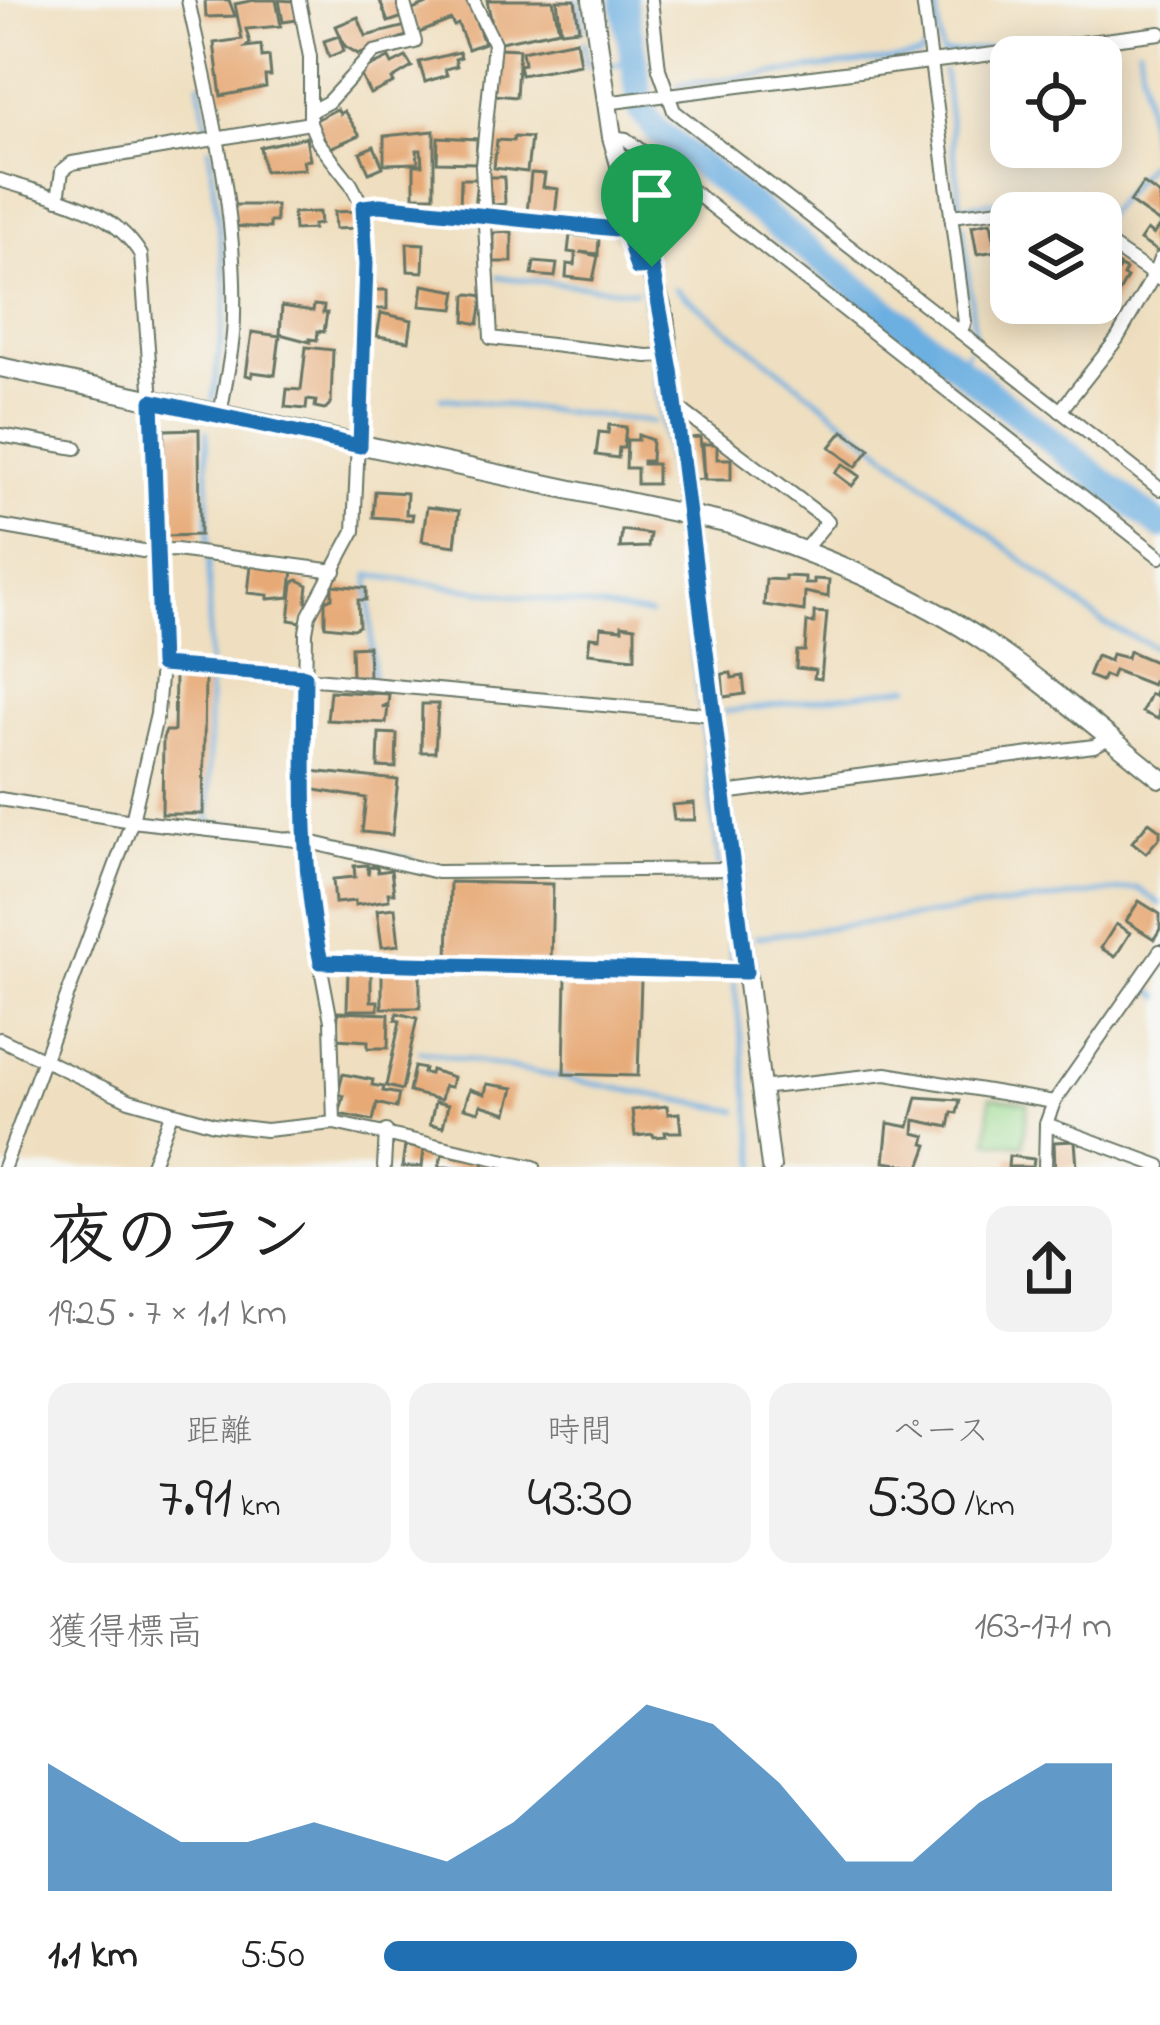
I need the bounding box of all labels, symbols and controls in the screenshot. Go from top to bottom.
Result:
map controls [990,36,1122,324]
button: locate [990,36,1122,168]
pin [601,144,703,267]
icon: arrive [619,162,685,228]
button: layers [990,192,1122,324]
text: 夜のラン [48,1193,312,1289]
button: share [986,1206,1112,1332]
text: 19:25 · 7 × 1.1 km [48,1286,287,1343]
text: 距離 [186,1409,252,1457]
text: 時間 [547,1409,613,1457]
text: ペース [892,1409,989,1457]
text: 7.91 [158,1457,232,1544]
text: 43:30 [527,1457,633,1544]
text: 5:30 [866,1457,956,1544]
text: km [232,1483,281,1531]
text: /km [956,1483,1015,1531]
text: 163–171 m [974,1599,1112,1656]
text: 獲得標高 [48,1606,204,1663]
text: 1.1 km [48,1928,138,1985]
text: 5:50 [240,1928,305,1985]

